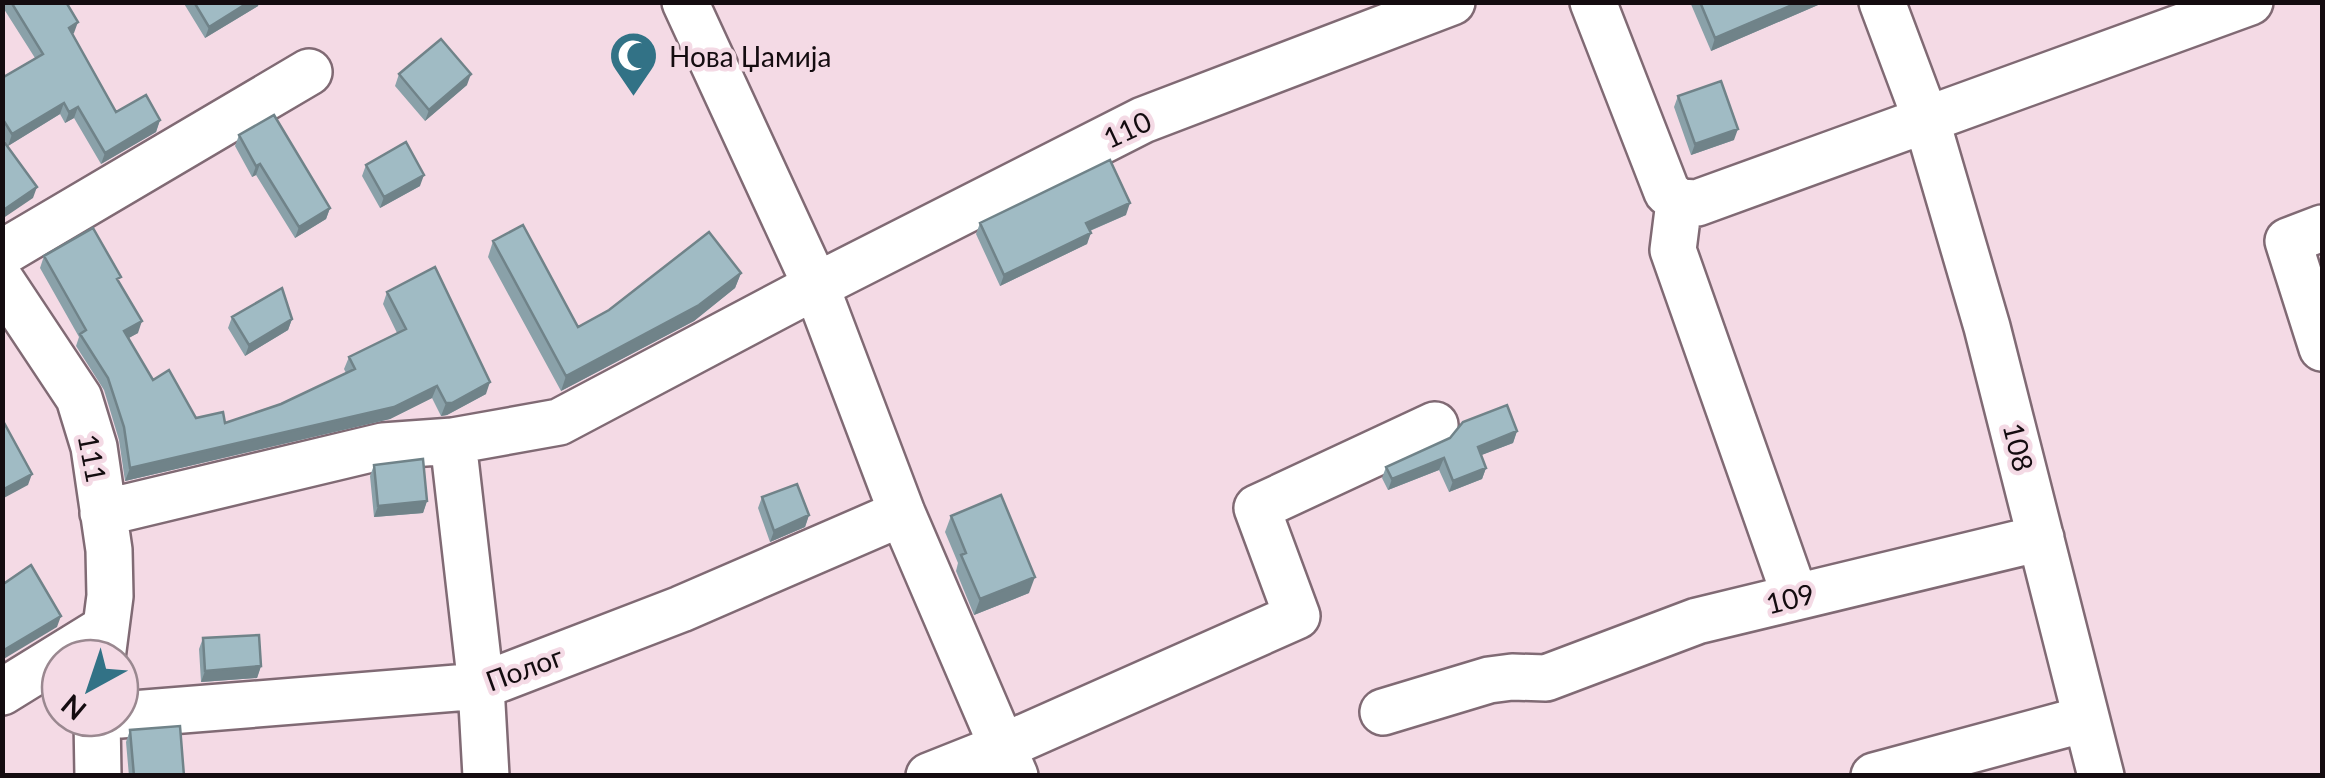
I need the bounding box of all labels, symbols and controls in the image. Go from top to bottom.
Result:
mosque icon: Нова Џамија [608,30,660,98]
place label: Нова Џамија [669,39,831,73]
street label: 110 [1098,103,1156,155]
street label: 108 [1997,419,2041,475]
street label: 111 [72,431,114,485]
street label: 109 [1762,576,1818,620]
north arrow [40,638,140,738]
street label: Полог [481,638,568,698]
text: N [54,688,92,728]

